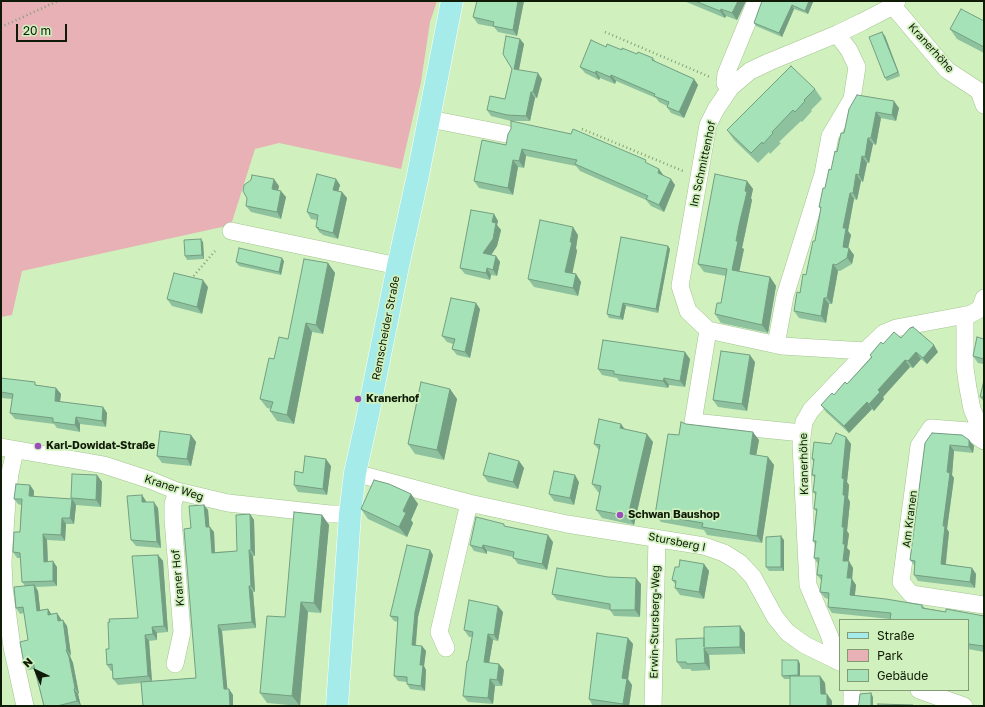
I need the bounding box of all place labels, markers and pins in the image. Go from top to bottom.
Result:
place label: Kranerhof [366,392,419,406]
marker: Kranerhof [353,394,363,404]
place label: Karl-Dowidat-Straße [46,439,155,453]
marker: Karl-Dowidat-Straße [33,441,43,451]
place label: Schwan Baushop [628,508,720,522]
marker: Schwan Baushop [615,510,625,520]

